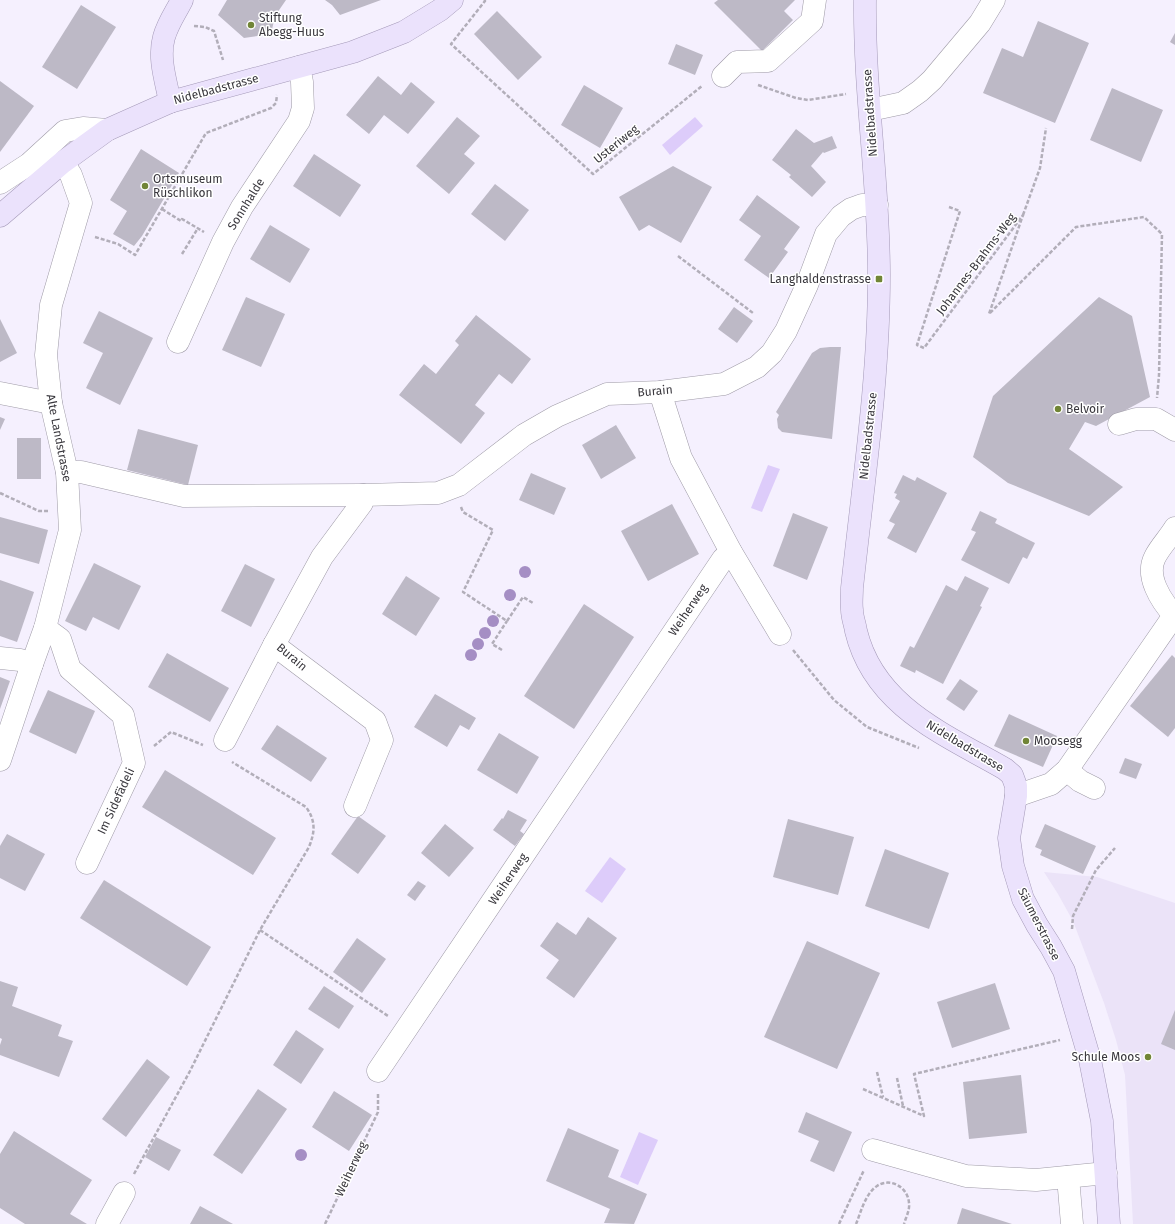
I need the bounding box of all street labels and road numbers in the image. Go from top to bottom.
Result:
street label: Nidelbadstrasse [860,69,880,157]
street label: Nidelbadstrasse [172,71,260,107]
street label: Usteriweg [591,121,642,166]
street label: Sonnhalde [225,176,267,232]
street label: Johannes-Brahms-Weg [933,210,1019,317]
street label: Burain [637,382,673,400]
street label: Nidelbadstrasse [856,392,880,480]
street label: Alte Landstrasse [44,393,74,483]
street label: Weiherweg [666,581,711,639]
street label: Burain [274,640,310,674]
street label: Nidelbadstrasse [924,717,1006,775]
street label: Im Sidefädeli [95,766,137,836]
street label: Weiherweg [486,850,531,908]
street label: Säumerstrasse [1015,885,1063,963]
street label: Weiherweg [332,1138,370,1199]

